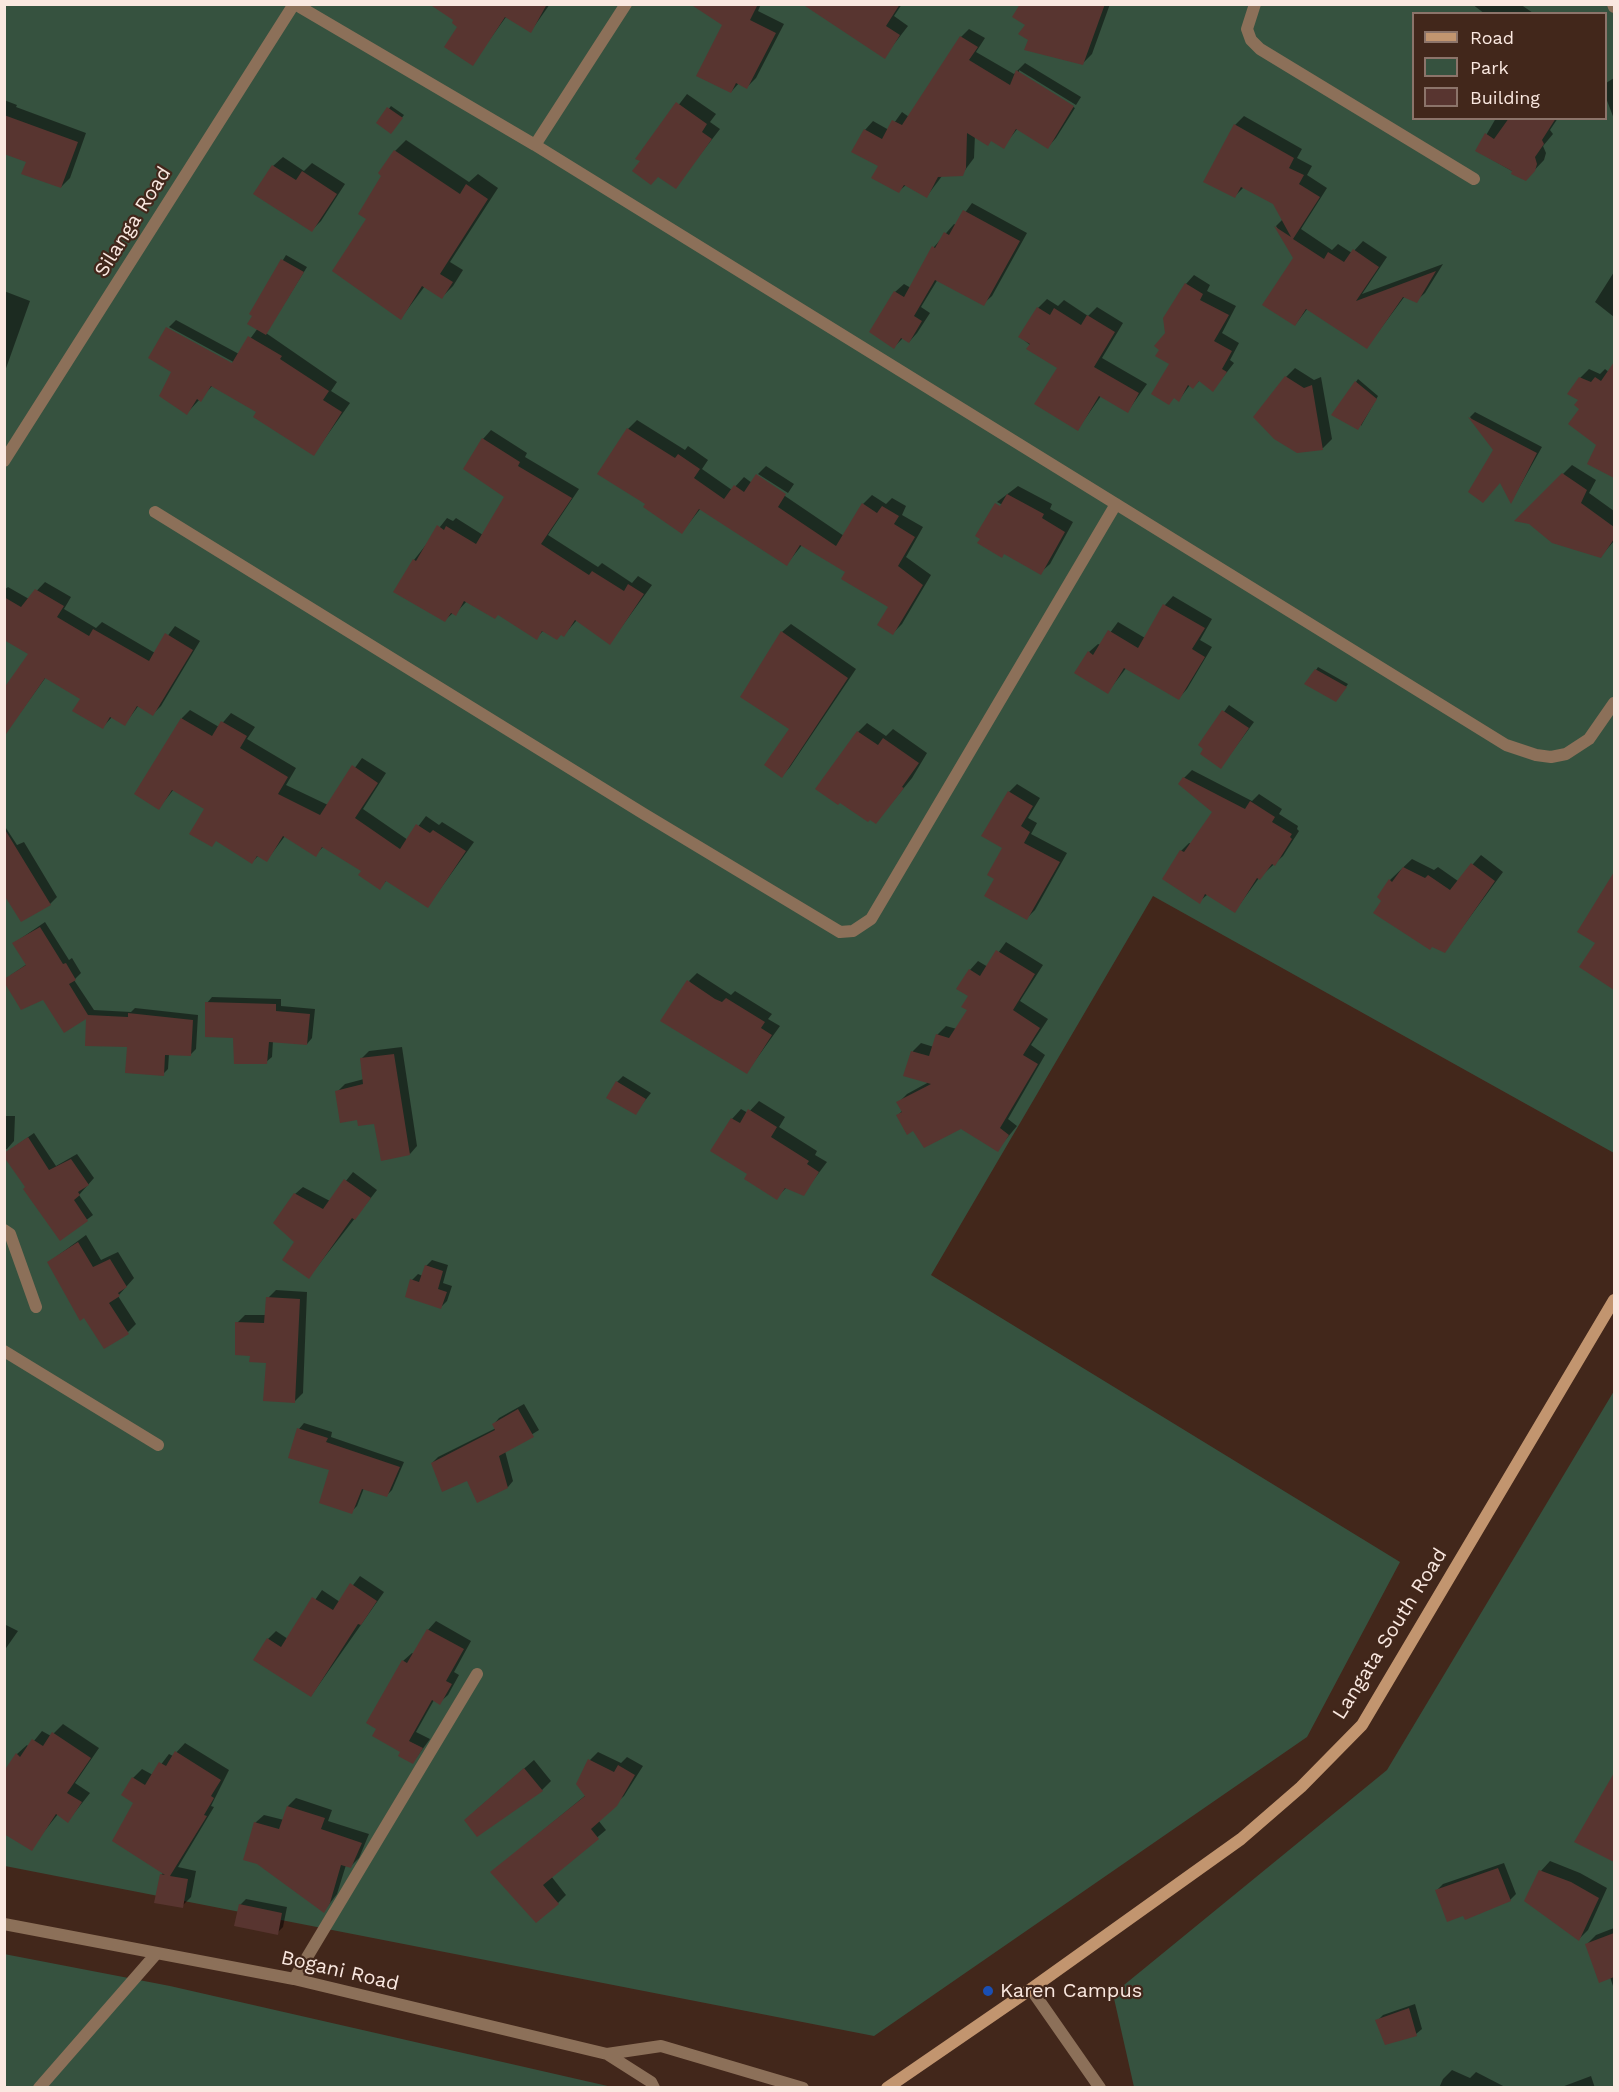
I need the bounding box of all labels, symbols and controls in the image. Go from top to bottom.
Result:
legend [1412,12,1607,120]
text: Road [1470,27,1514,48]
text: Park [1470,57,1509,78]
text: Building [1470,87,1540,108]
street label: Silanga Road [90,162,176,282]
street label: Langata South Road [1328,1544,1452,1724]
street label: Bogani Road [279,1946,401,1996]
place label: Karen Campus [1000,1979,1142,2003]
marker: Karen Campus [981,1984,995,1998]

